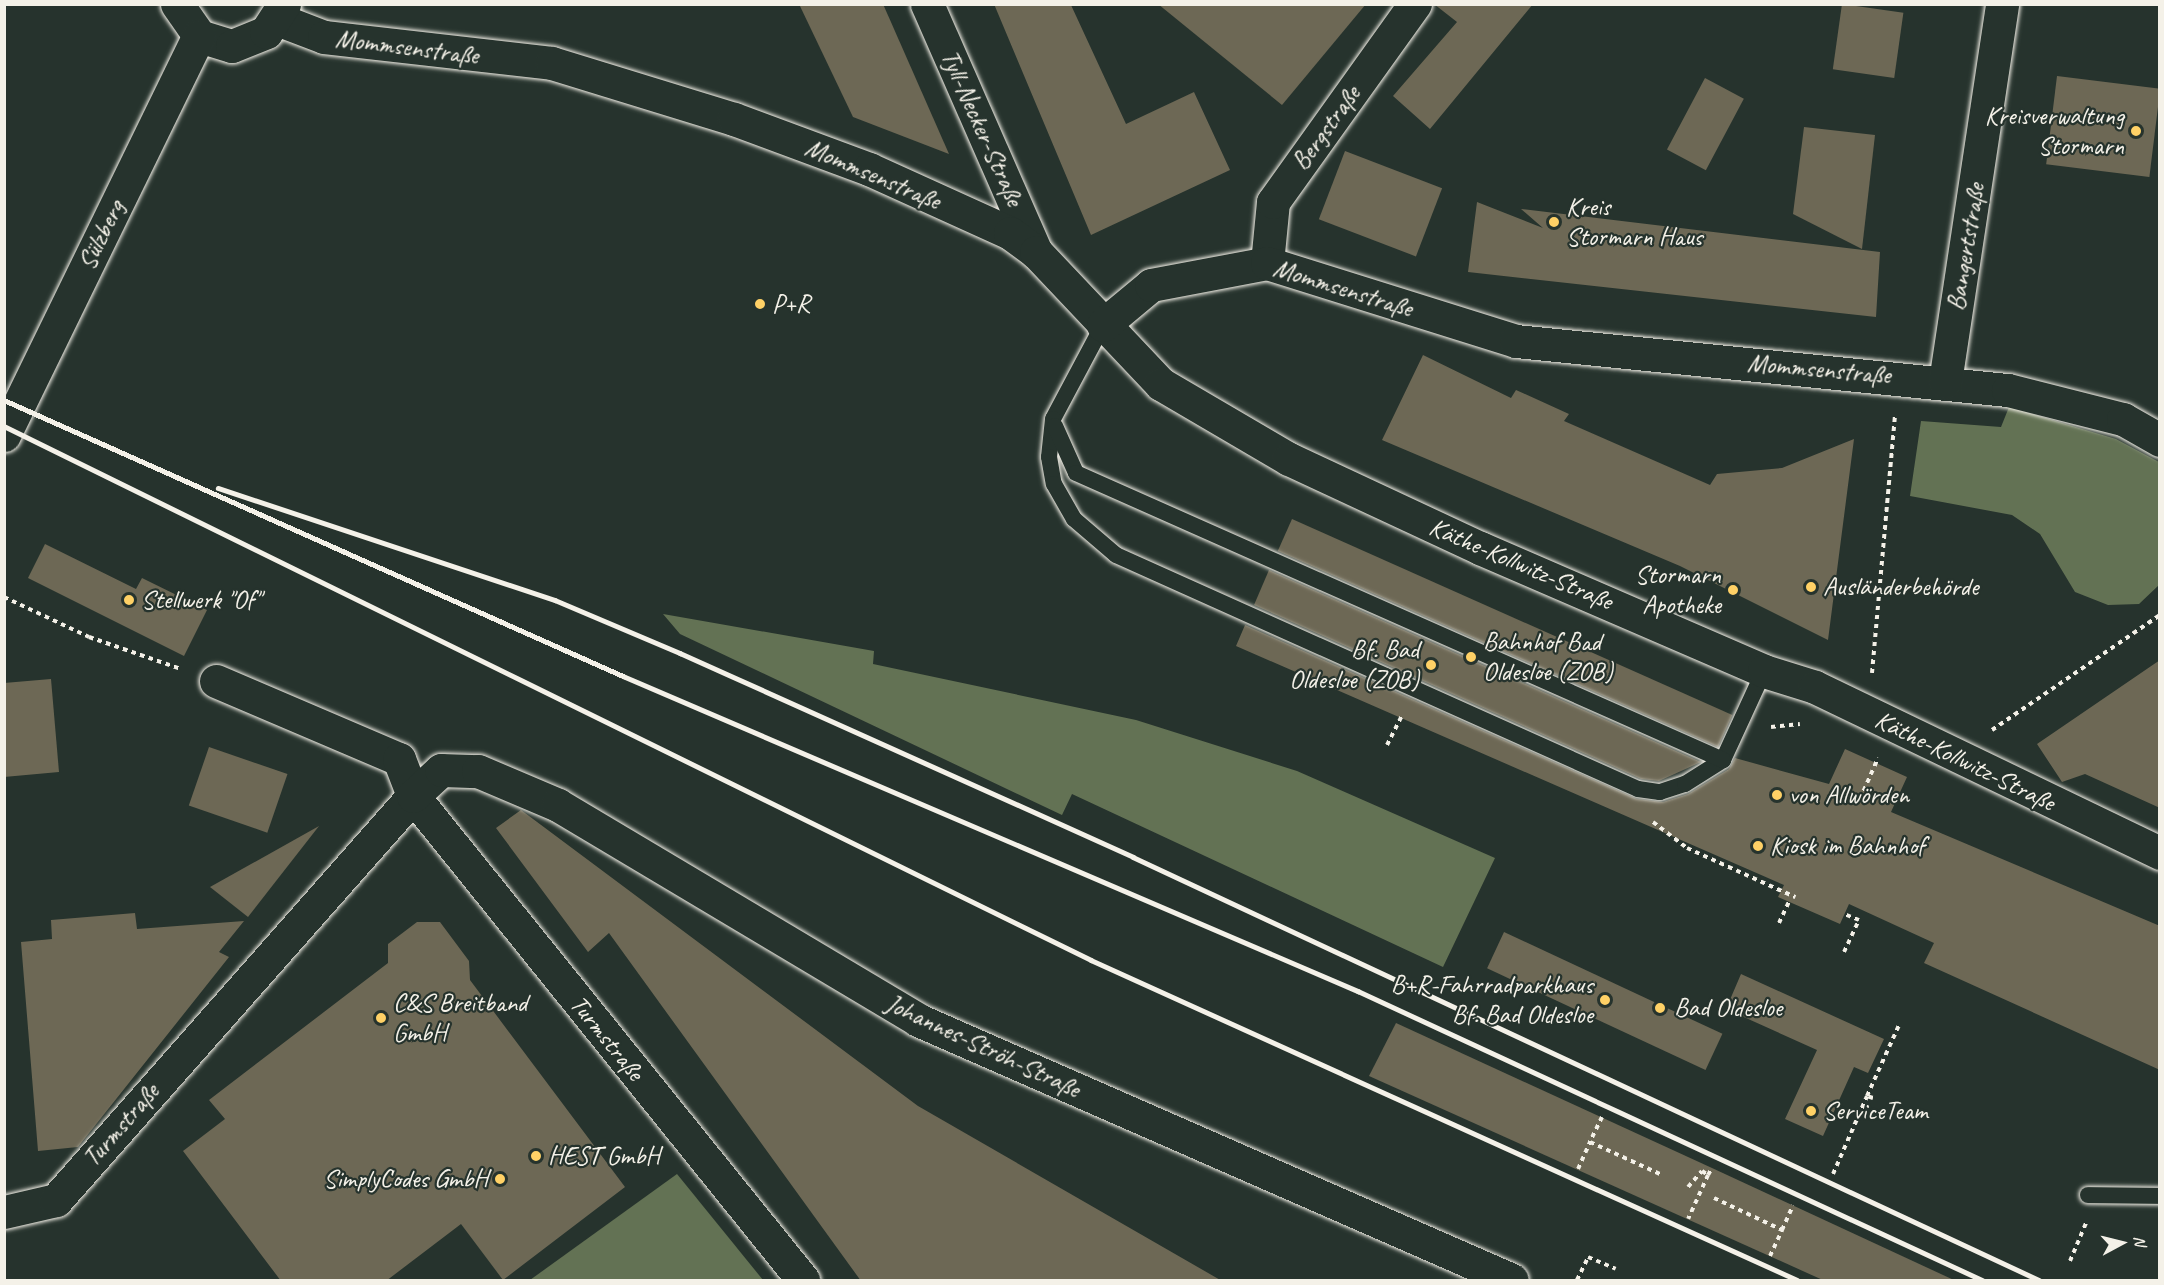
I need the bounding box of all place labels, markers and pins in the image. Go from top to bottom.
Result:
place label: Kreisverwaltung Stormarn [1985,100,2124,162]
marker: Kreisverwaltung Stormarn [2129,124,2143,138]
place label: Kreis Stormarn Haus [1566,191,1703,252]
marker: Kreis Stormarn Haus [1547,215,1561,229]
place label: P+R [772,288,810,320]
marker: P+R [753,297,767,311]
place label: Stormarn Apotheke [1635,559,1721,620]
place label: Ausländerbehörde [1823,571,1979,603]
marker: Ausländerbehörde [1804,580,1818,594]
marker: Stormarn Apotheke [1726,583,1740,597]
place label: Stellwerk "Of" [141,584,260,616]
marker: Stellwerk "Of" [122,593,136,607]
place label: Bahnhof Bad Oldesloe (ZOB) [1483,626,1613,688]
place label: Bf. Bad Oldesloe (ZOB) [1289,634,1419,696]
marker: Bahnhof Bad Oldesloe (ZOB) [1464,650,1478,664]
marker: Bf. Bad Oldesloe (ZOB) [1424,658,1438,672]
place label: von Allwörden [1789,779,1909,811]
marker: von Allwörden [1770,788,1784,802]
place label: Kiosk im Bahnhof [1770,830,1925,862]
marker: Kiosk im Bahnhof [1751,839,1765,853]
place label: B+R-Fahrradparkhaus Bf. Bad Oldesloe [1391,969,1593,1030]
place label: C&S Breitband GmbH [393,987,528,1048]
place label: Bad Oldesloe [1674,992,1783,1024]
marker: B+R-Fahrradparkhaus Bf. Bad Oldesloe [1598,993,1612,1007]
marker: Bad Oldesloe [1651,999,1669,1017]
marker: C&S Breitband GmbH [374,1011,388,1025]
place label: ServiceTeam [1823,1095,1928,1127]
marker: ServiceTeam [1804,1104,1818,1118]
place label: HEST GmbH [548,1140,660,1172]
marker: HEST GmbH [529,1149,543,1163]
place label: SimplyCodes GmbH [323,1163,488,1195]
marker: SimplyCodes GmbH [493,1172,507,1186]

